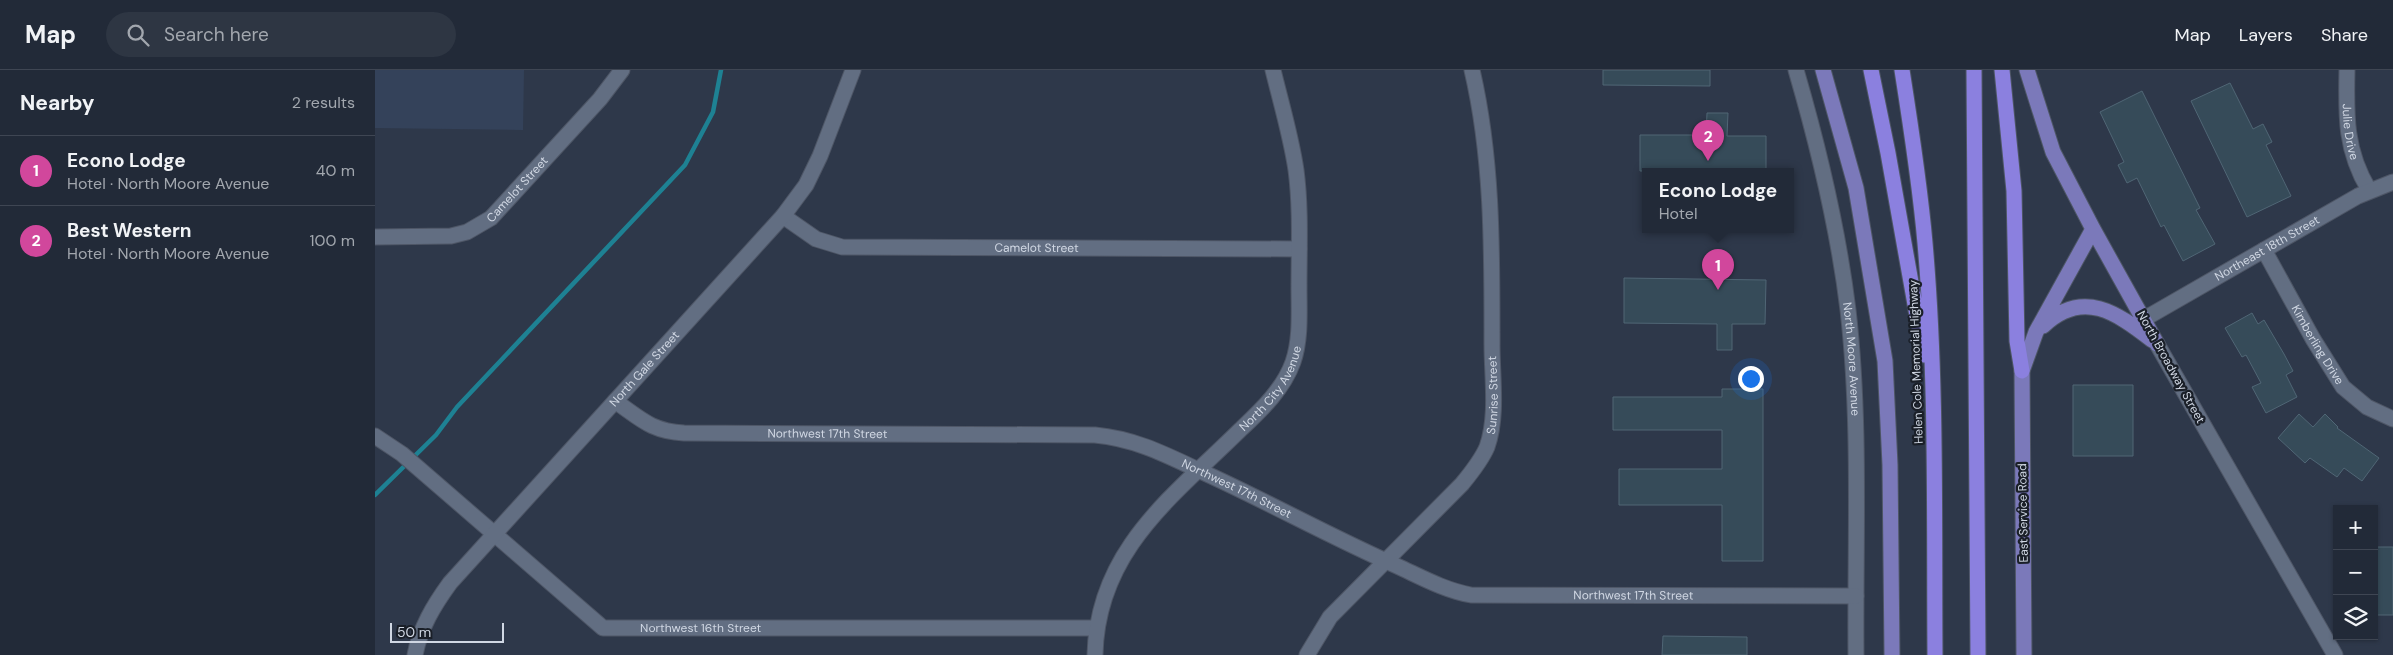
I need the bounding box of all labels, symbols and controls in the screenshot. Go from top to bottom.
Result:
search box [106,12,456,57]
text: Map [25,19,76,50]
icon: search [124,21,152,49]
text: Search here [164,22,269,47]
text: Map [2175,23,2211,47]
text: Layers [2239,23,2293,47]
text: Share [2321,23,2368,47]
text: Nearby [20,89,94,117]
text: 2 results [292,92,355,113]
street label: Julie Drive [2339,103,2363,162]
pin: 2 [1692,120,1724,161]
text: Econo Lodge [67,148,186,173]
street label: Camelot Street [483,153,552,226]
text: 1 [33,160,39,181]
text: 40 m [316,160,355,181]
popup [1642,168,1794,233]
text: Hotel · North Moore Avenue [67,173,269,194]
text: Econo Lodge [1659,178,1777,203]
text: Hotel [1659,203,1697,224]
street label: Northeast 18th Street [2212,212,2323,285]
text: Best Western [67,218,192,243]
text: 2 [31,230,41,251]
text: 100 m [310,230,355,251]
street label: Camelot Street [994,240,1079,256]
text: Hotel · North Moore Avenue [67,243,269,264]
pin: 1 [1702,249,1734,290]
street label: Helen Cole Memorial Highway [1905,279,1927,444]
street label: North Moore Avenue [1839,301,1863,416]
street label: Kimberling Drive [2288,302,2348,388]
street label: North Broadway Street [2133,308,2209,426]
street label: North Gale Street [606,327,683,410]
street label: North City Avenue [1236,344,1305,435]
street label: Sunrise Street [1483,355,1502,436]
your location [1738,366,1764,392]
street label: Northwest 17th Street [767,425,888,442]
street label: Northwest 17th Street [1179,455,1295,522]
street label: East Service Road [2014,463,2032,563]
map controls [2333,505,2378,640]
button: + [2333,505,2378,550]
button: − [2333,550,2378,595]
street label: Northwest 17th Street [1573,587,1694,604]
button: layers [2333,595,2378,640]
scale bar [390,620,504,643]
street label: Northwest 16th Street [640,620,762,636]
text: 50 m [397,623,431,641]

